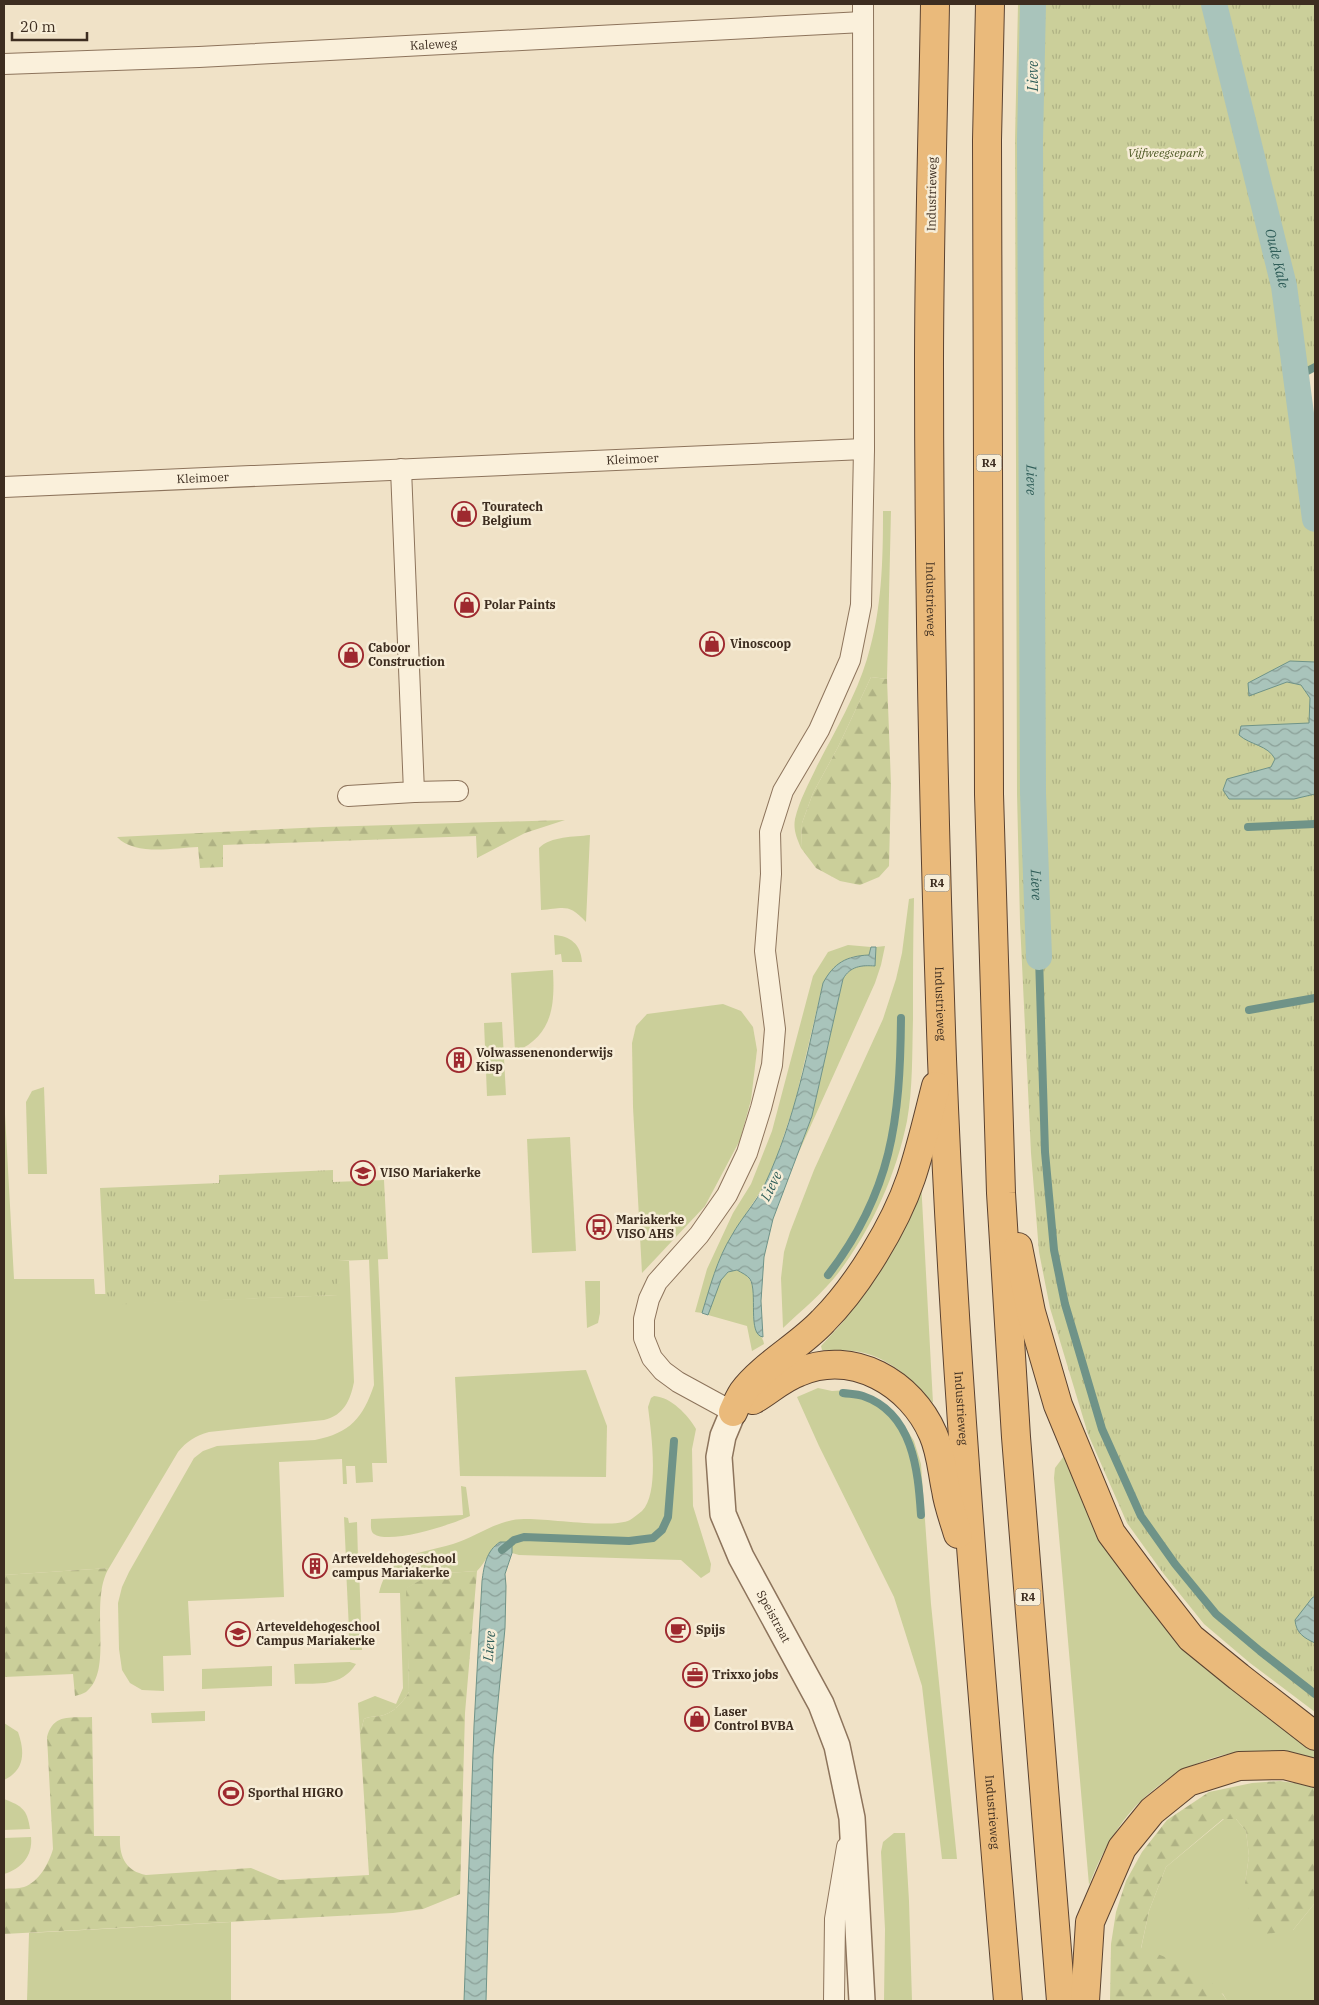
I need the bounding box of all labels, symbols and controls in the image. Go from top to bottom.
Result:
scale bar [12,10,88,42]
text: 20 m [20,17,56,36]
street label: Kaleweg [410,35,458,53]
water label: Lieve [1024,60,1042,92]
park label: Vijfweegsepark [1128,145,1205,160]
street label: Industrieweg [923,156,940,231]
water label: Oude Kale [1261,227,1293,291]
street label: Kleimoer [606,450,660,467]
road number: R4 [976,454,1002,472]
water label: Lieve [1022,464,1041,496]
street label: Kleimoer [176,469,230,486]
place label: Touratech Belgium [482,499,543,528]
shop icon: Touratech Belgium [451,501,477,527]
street label: Industrieweg [923,562,939,637]
shop icon: Polar Paints [454,592,480,618]
place label: Polar Paints [484,597,556,612]
shop icon: Vinoscoop [699,631,725,657]
place label: Vinoscoop [730,636,792,651]
place label: Caboor Construction [368,640,445,669]
shop icon: Caboor Construction [338,642,364,668]
water label: Lieve [1027,868,1046,901]
road number: R4 [924,874,950,891]
street label: Industrieweg [932,966,949,1042]
place label: Volwassenenonderwijs Kisp [476,1045,613,1074]
building icon: Volwassenenonderwijs Kisp [446,1047,472,1073]
school or university icon: VISO Mariakerke [350,1160,376,1186]
place label: VISO Mariakerke [380,1165,481,1180]
water label: Lieve [756,1168,786,1205]
place label: Mariakerke VISO AHS [616,1212,685,1241]
bus stop icon: Mariakerke VISO AHS [586,1214,612,1240]
street label: Industrieweg [952,1371,972,1446]
place label: Arteveldehogeschool campus Mariakerke [332,1551,456,1580]
building icon: Arteveldehogeschool campus Mariakerke [302,1553,328,1579]
street label: Speistraat [754,1588,794,1645]
road number: R4 [1016,1588,1040,1605]
cafe icon: Spijs [665,1617,691,1643]
place label: Arteveldehogeschool Campus Mariakerke [256,1619,380,1648]
school or university icon: Arteveldehogeschool Campus Mariakerke [225,1621,251,1647]
place label: Spijs [696,1622,725,1637]
water label: Lieve [479,1629,499,1663]
office icon: Trixxo jobs [682,1662,708,1688]
place label: Trixxo jobs [712,1667,778,1682]
place label: Laser Control BVBA [714,1704,795,1733]
shop icon: Laser Control BVBA [684,1706,710,1732]
street label: Industrieweg [982,1774,1003,1850]
sports icon: Sporthal HIGRO [218,1780,244,1806]
place label: Sporthal HIGRO [248,1785,343,1800]

